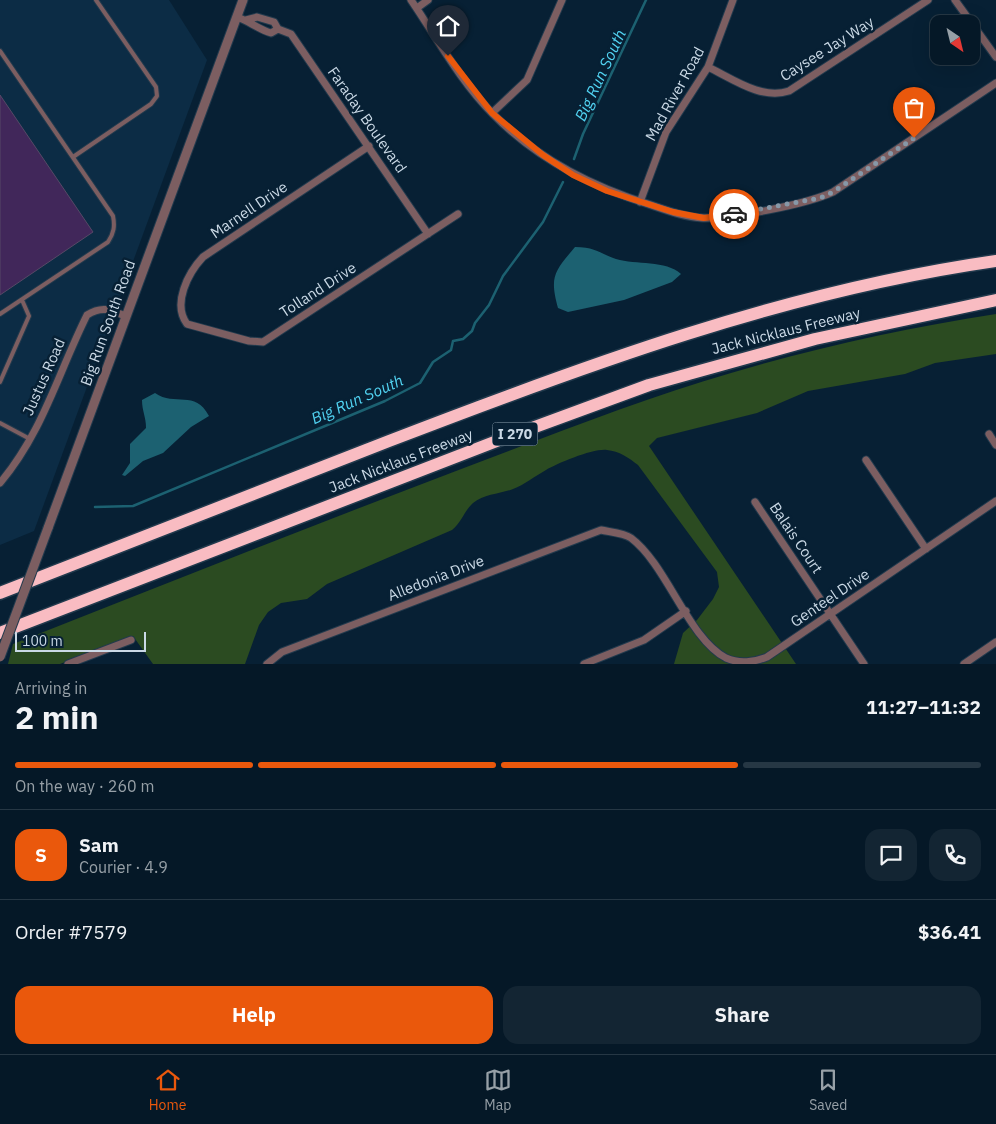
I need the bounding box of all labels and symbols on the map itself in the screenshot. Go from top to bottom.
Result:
pin [427,5,469,56]
street label: Caysee Jay Way [776,12,878,85]
north arrow [930,15,980,65]
water label: Big Run South [570,26,630,124]
street label: Mad River Road [641,43,708,144]
street label: Faraday Boulevard [324,63,411,176]
pin [893,87,935,138]
street label: Marnell Drive [207,177,291,242]
courier [709,189,759,239]
street label: Big Run South Road [76,257,139,388]
street label: Tolland Drive [276,258,360,321]
street label: Jack Nicklaus Freeway [710,303,863,358]
street label: Justus Road [18,335,69,418]
water label: Big Run South [308,370,406,428]
road number: I 270 [492,422,538,446]
street label: Jack Nicklaus Freeway [326,424,476,497]
street label: Balais Court [766,499,827,577]
street label: Alledonia Drive [385,550,487,605]
street label: Genteel Drive [787,564,873,631]
scale bar [15,629,146,652]

